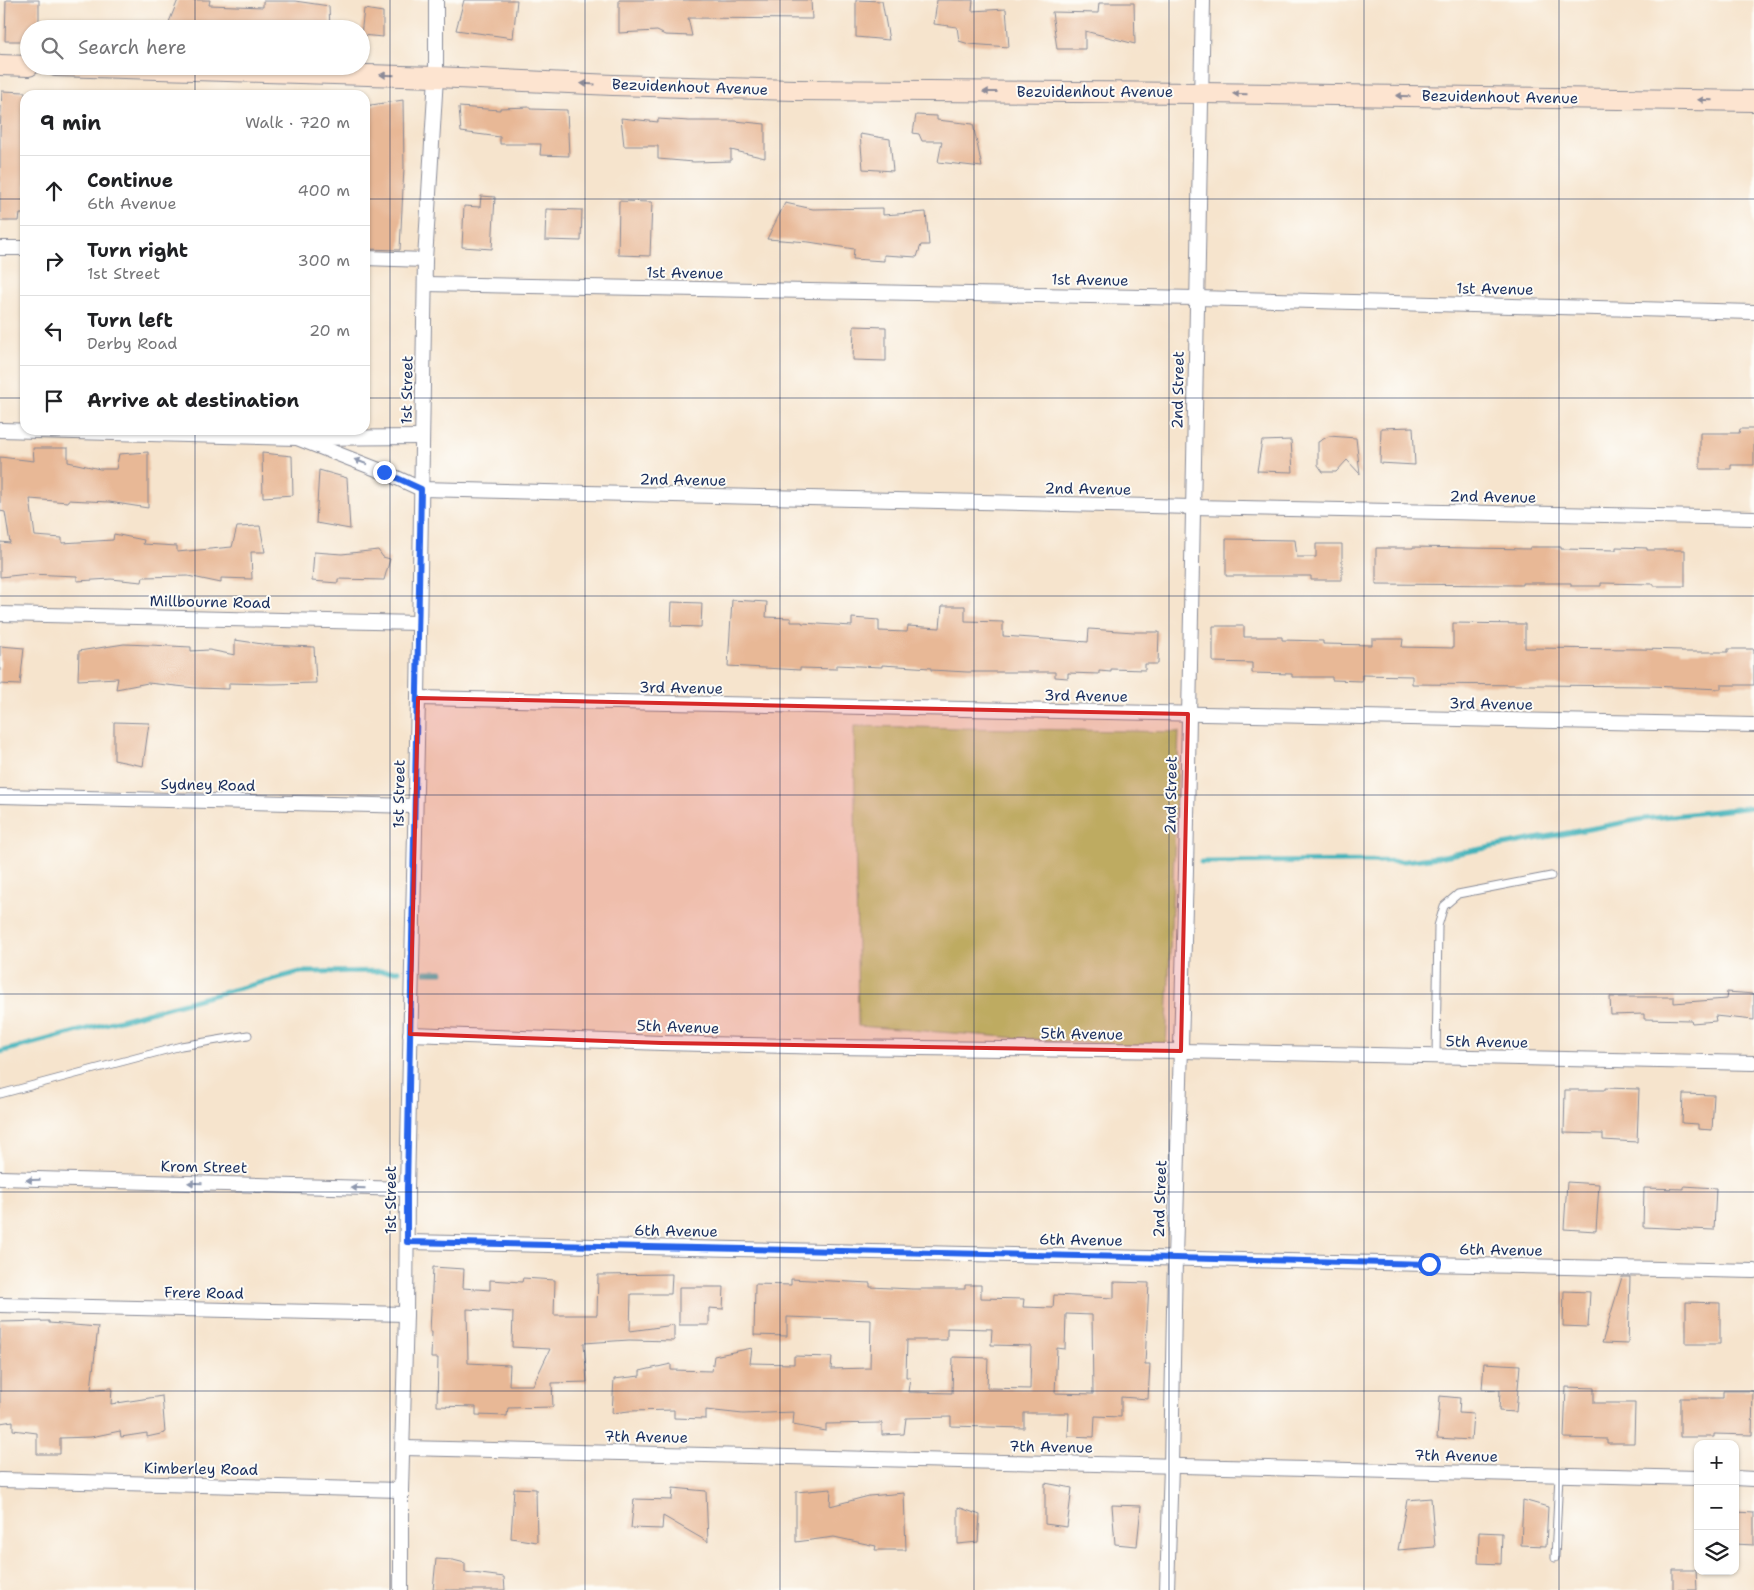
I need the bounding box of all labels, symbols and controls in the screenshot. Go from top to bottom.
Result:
search box [20,20,370,75]
icon: search [38,34,66,62]
text: Search here [78,35,187,60]
one-way arrow [379,71,395,79]
street label: Bezuidenhout Avenue [611,74,769,100]
one-way arrow [580,80,596,88]
street label: Bezuidenhout Avenue [1017,82,1173,102]
street label: Bezuidenhout Avenue [1422,86,1578,108]
one-way arrow [982,88,998,96]
one-way arrow [1232,90,1248,98]
one-way arrow [1395,92,1411,100]
one-way arrow [1697,96,1713,104]
text: 9 min [40,109,101,137]
text: Walk · 720 m [245,112,350,133]
text: Continue [87,168,173,193]
icon: ahead [40,177,68,205]
text: 400 m [297,180,350,201]
text: 6th Avenue [87,193,176,214]
text: Turn right [87,238,188,263]
icon: right [40,247,68,275]
text: 300 m [298,250,350,271]
street label: 1st Avenue [646,262,724,284]
text: 1st Street [87,263,160,284]
street label: 1st Avenue [1051,269,1129,291]
street label: 1st Avenue [1456,278,1534,300]
text: Turn left [87,308,173,333]
icon: left [40,317,68,345]
text: 20 m [309,320,350,341]
text: Derby Road [87,333,177,354]
street label: 2nd Street [1167,351,1189,429]
street label: 1st Street [396,356,418,424]
icon: arrive [40,387,68,415]
text: Arrive at destination [87,388,299,413]
one-way arrow [353,458,368,466]
route end [373,461,396,484]
street label: 2nd Avenue [640,469,726,491]
street label: 2nd Avenue [1045,478,1131,500]
street label: 2nd Avenue [1450,486,1536,508]
street label: Millbourne Road [149,591,271,613]
street label: 3rd Avenue [639,677,723,699]
street label: 3rd Avenue [1044,685,1128,707]
street label: 3rd Avenue [1449,693,1533,715]
street label: 2nd Street [1160,756,1182,834]
street label: 1st Street [388,760,410,828]
street label: Sydney Road [160,774,256,796]
street label: 5th Avenue [636,1016,720,1038]
street label: 5th Avenue [1040,1023,1124,1045]
street label: 5th Avenue [1445,1031,1529,1053]
street label: Krom Street [161,1156,247,1178]
street label: 2nd Street [1149,1160,1171,1238]
street label: 1st Street [381,1166,401,1234]
one-way arrow [25,1176,41,1184]
one-way arrow [187,1179,203,1187]
one-way arrow [350,1184,366,1192]
street label: 6th Avenue [634,1220,718,1242]
street label: 6th Avenue [1039,1229,1123,1251]
street label: 6th Avenue [1459,1239,1543,1261]
route start [1418,1253,1441,1276]
street label: Frere Road [164,1282,244,1304]
street label: 7th Avenue [604,1426,688,1448]
street label: 7th Avenue [1009,1436,1093,1458]
map controls [1694,1440,1739,1575]
button: + [1694,1440,1739,1485]
street label: 7th Avenue [1414,1445,1498,1467]
street label: Kimberley Road [144,1458,259,1480]
button: − [1694,1485,1739,1530]
button: layers [1694,1530,1739,1575]

